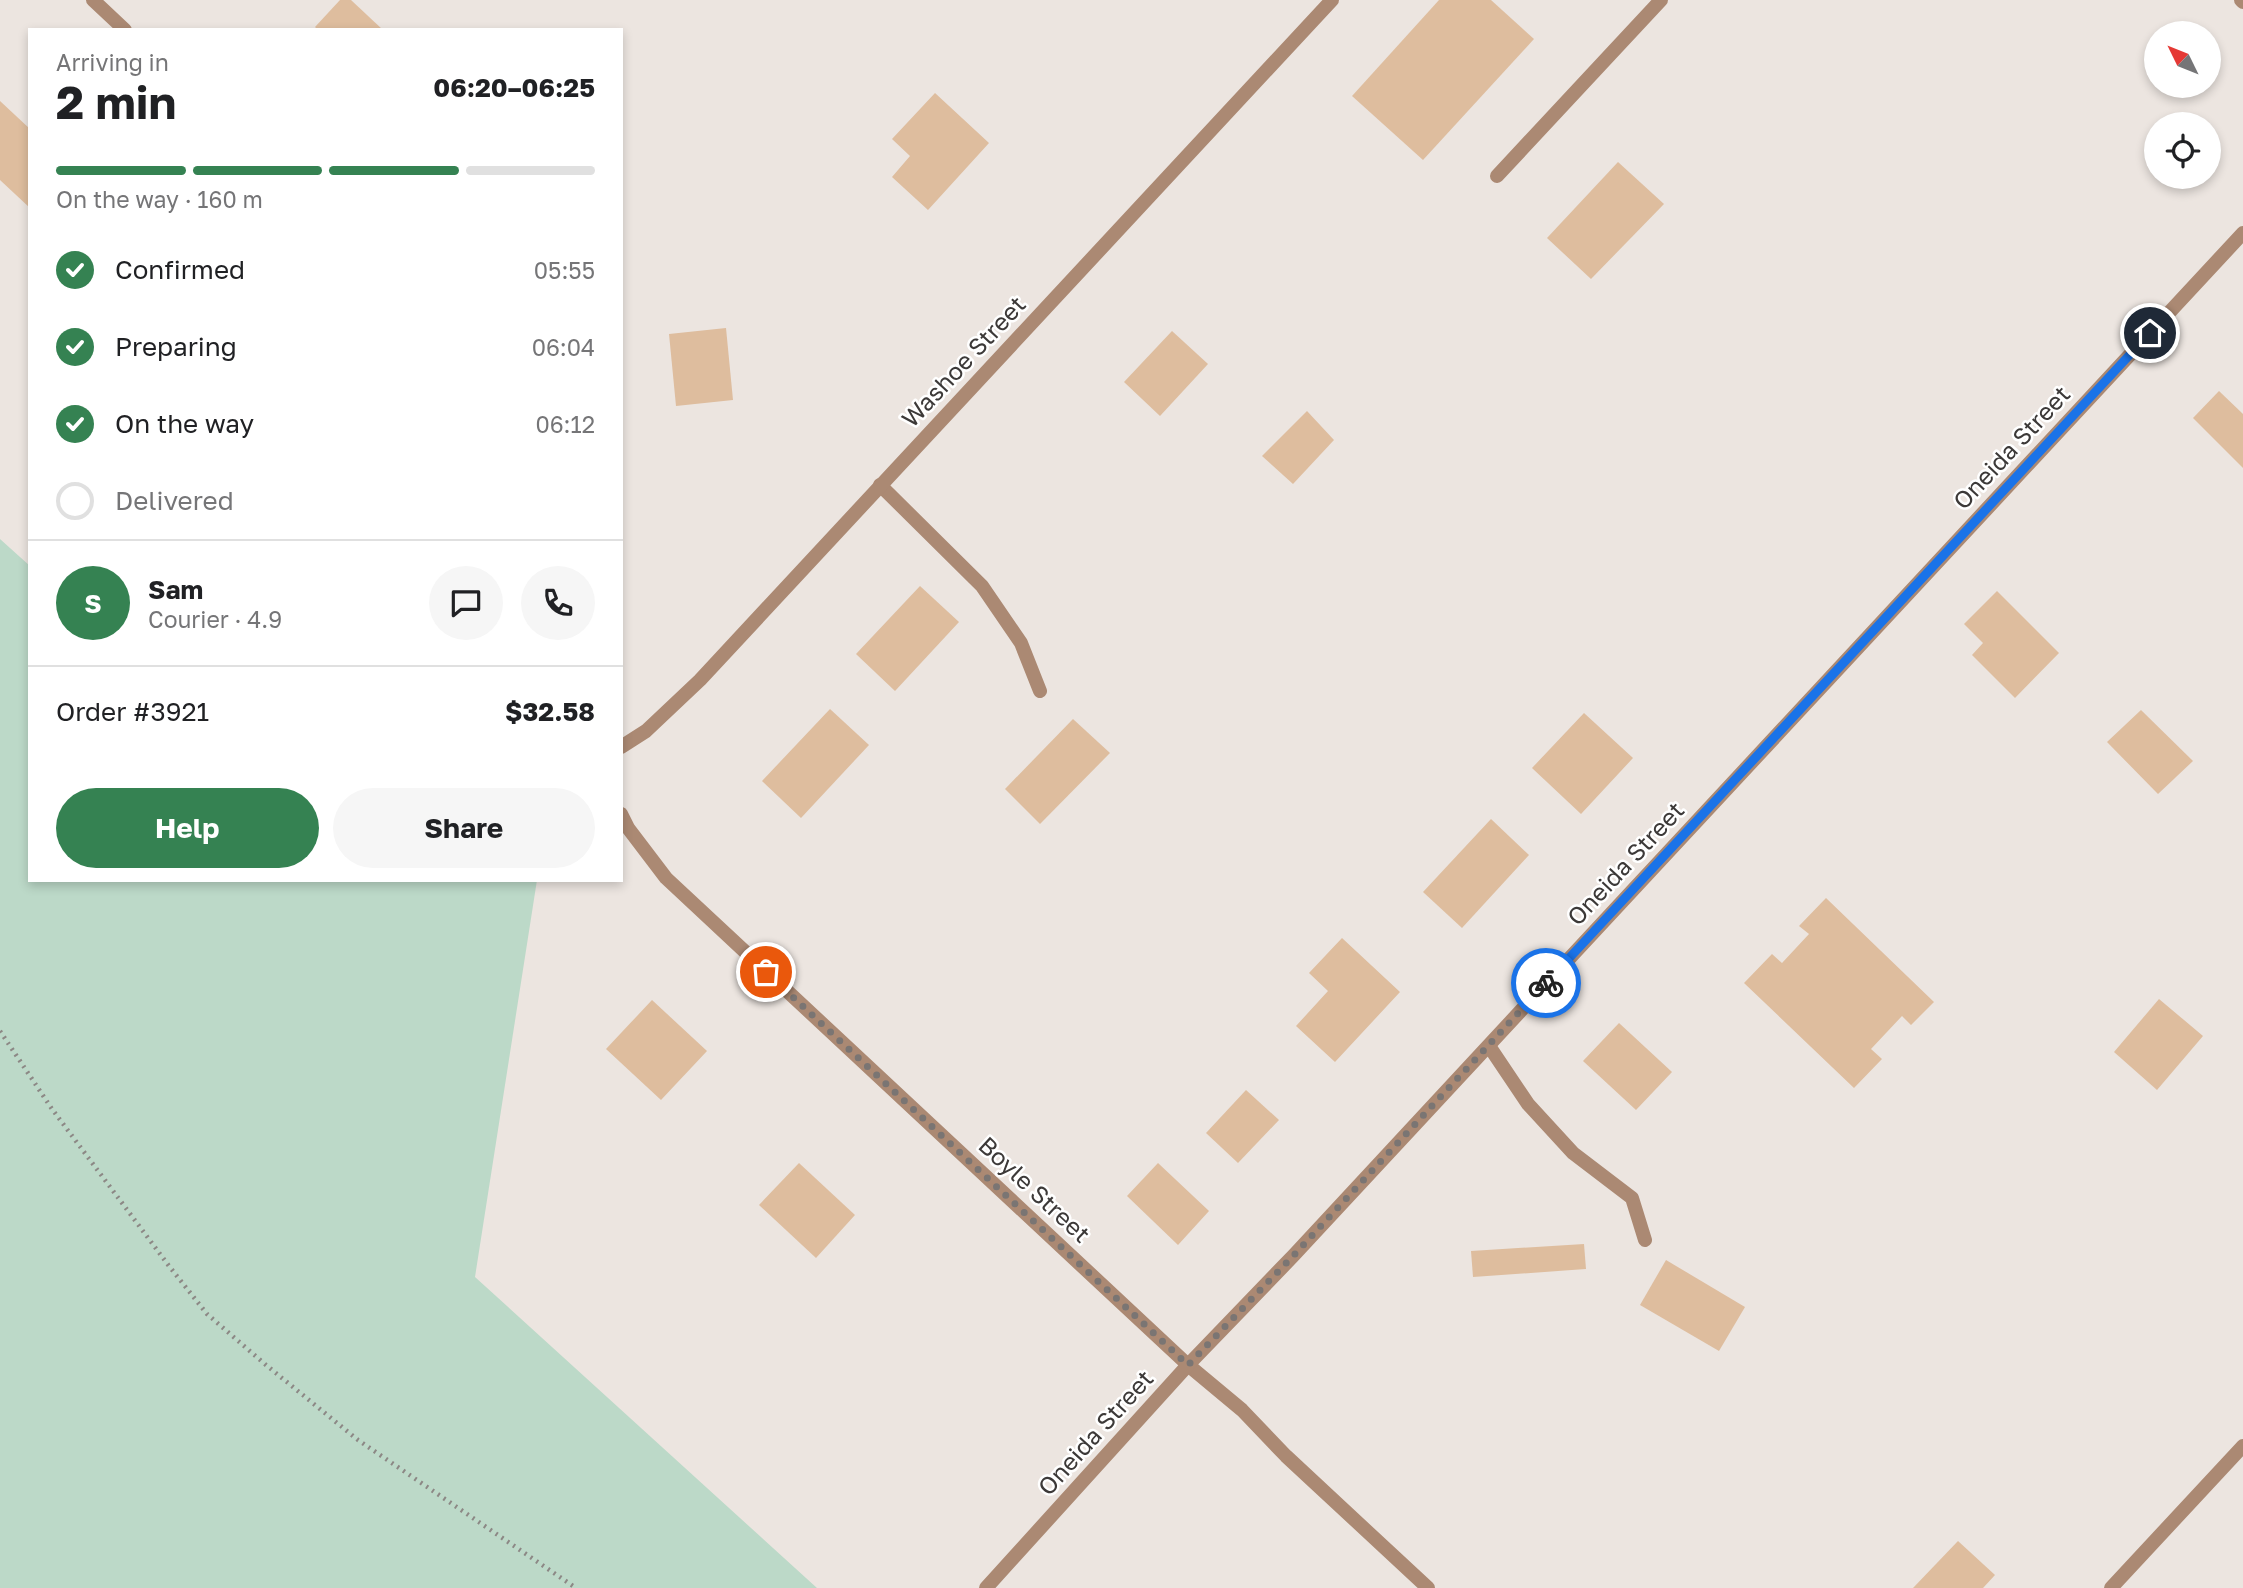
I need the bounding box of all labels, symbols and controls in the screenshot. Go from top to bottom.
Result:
north arrow [2144,21,2221,98]
map controls [2144,21,2221,189]
text: Arriving in [56,48,169,76]
text: 06:20–06:25 [433,72,595,103]
text: 2 min [56,74,176,129]
button: locate [2144,112,2221,189]
text: On the way · 160 m [56,185,263,213]
icon: check [56,251,94,289]
text: Confirmed [115,254,245,285]
text: 05:55 [534,256,595,284]
street label: Washoe Street [895,289,1031,432]
pin [2120,303,2180,363]
icon: home [2131,314,2169,352]
icon: check [56,328,94,366]
text: Preparing [115,331,237,362]
text: 06:04 [532,333,595,361]
street label: Oneida Street [1946,379,2075,515]
icon: check [56,405,94,443]
text: On the way [115,408,254,439]
text: 06:12 [535,410,595,438]
text: Delivered [115,485,234,516]
button: chat [429,566,503,640]
button: phone [521,566,595,640]
text: Sam [148,574,203,605]
text: S [84,588,102,619]
text: Courier · 4.9 [148,605,282,633]
text: Order #3921 [56,696,209,727]
text: $32.58 [505,696,595,727]
button: Help [56,788,319,868]
button: Share [333,788,595,868]
street label: Oneida Street [1560,795,1689,931]
pin [736,942,796,1002]
courier [1511,948,1581,1018]
icon: bag [747,953,785,991]
icon: bike [1527,964,1565,1002]
street label: Boyle Street [973,1130,1097,1248]
street label: Oneida Street [1031,1363,1159,1500]

